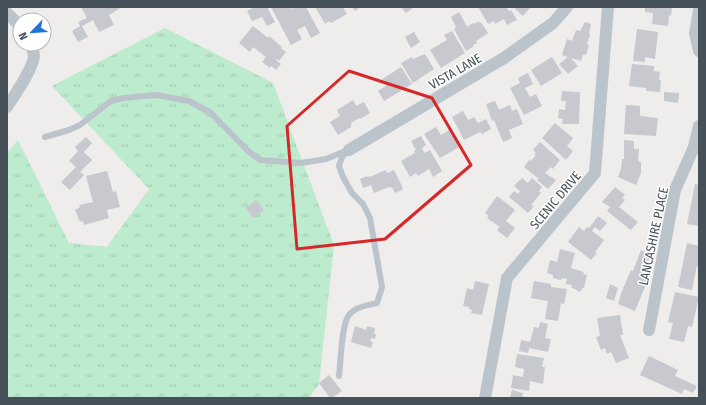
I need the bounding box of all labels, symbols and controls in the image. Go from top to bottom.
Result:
north arrow [12,12,52,52]
text: N [16,30,31,42]
street label: VISTA LANE [426,50,484,92]
street label: SCENIC DRIVE [527,168,584,232]
street label: LANCASHIRE PLACE [636,186,671,287]

